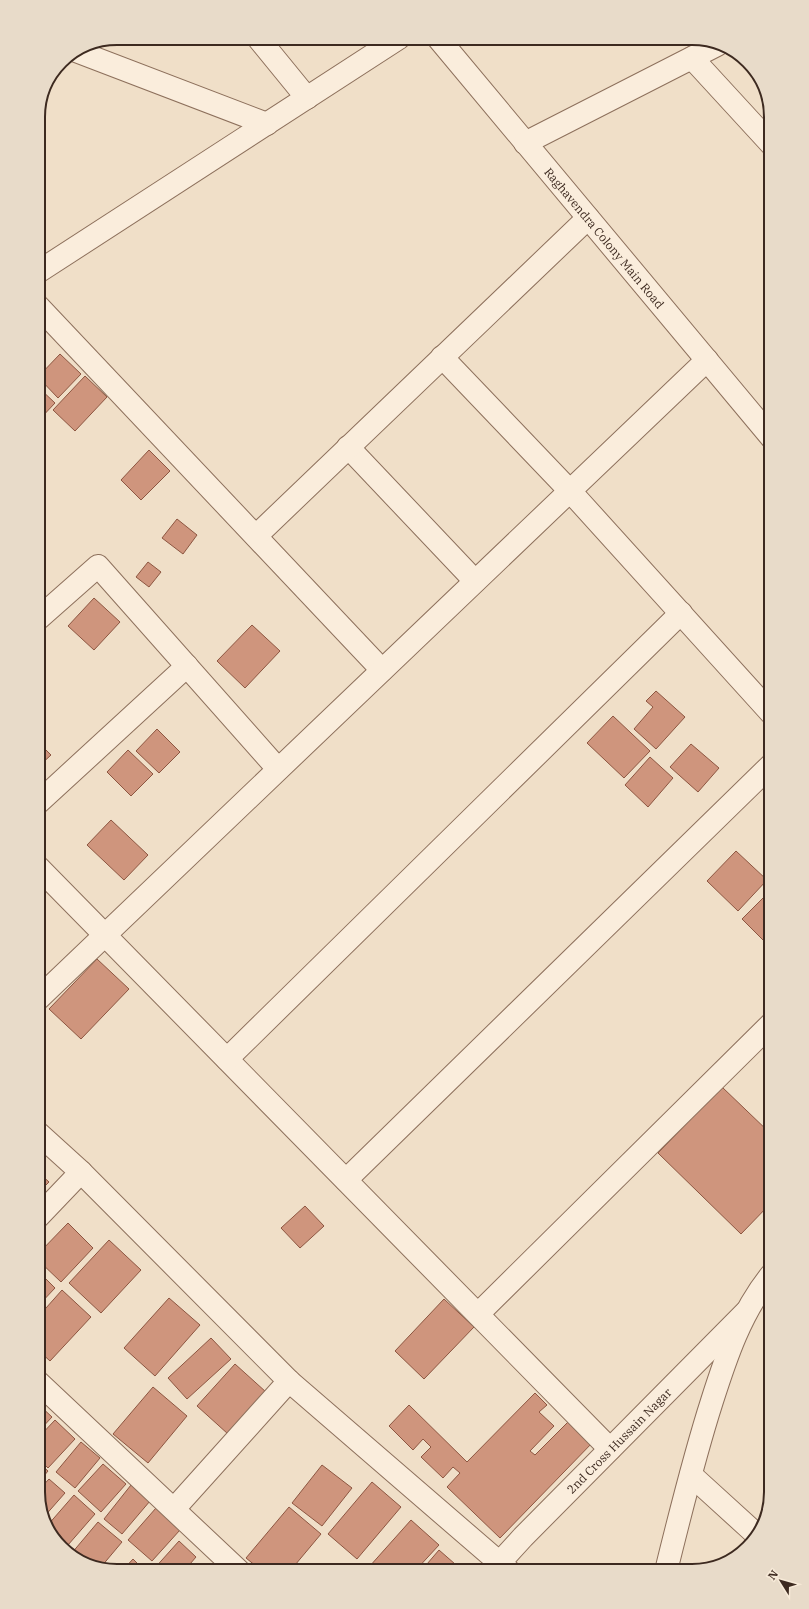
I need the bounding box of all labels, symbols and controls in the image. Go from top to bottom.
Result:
street label: Raghavendra Colony Main Road [542,164,668,311]
street label: 2nd Cross Hussain Nagar [563,1384,675,1496]
north arrow [761,1561,801,1601]
text: N [765,1567,781,1583]

